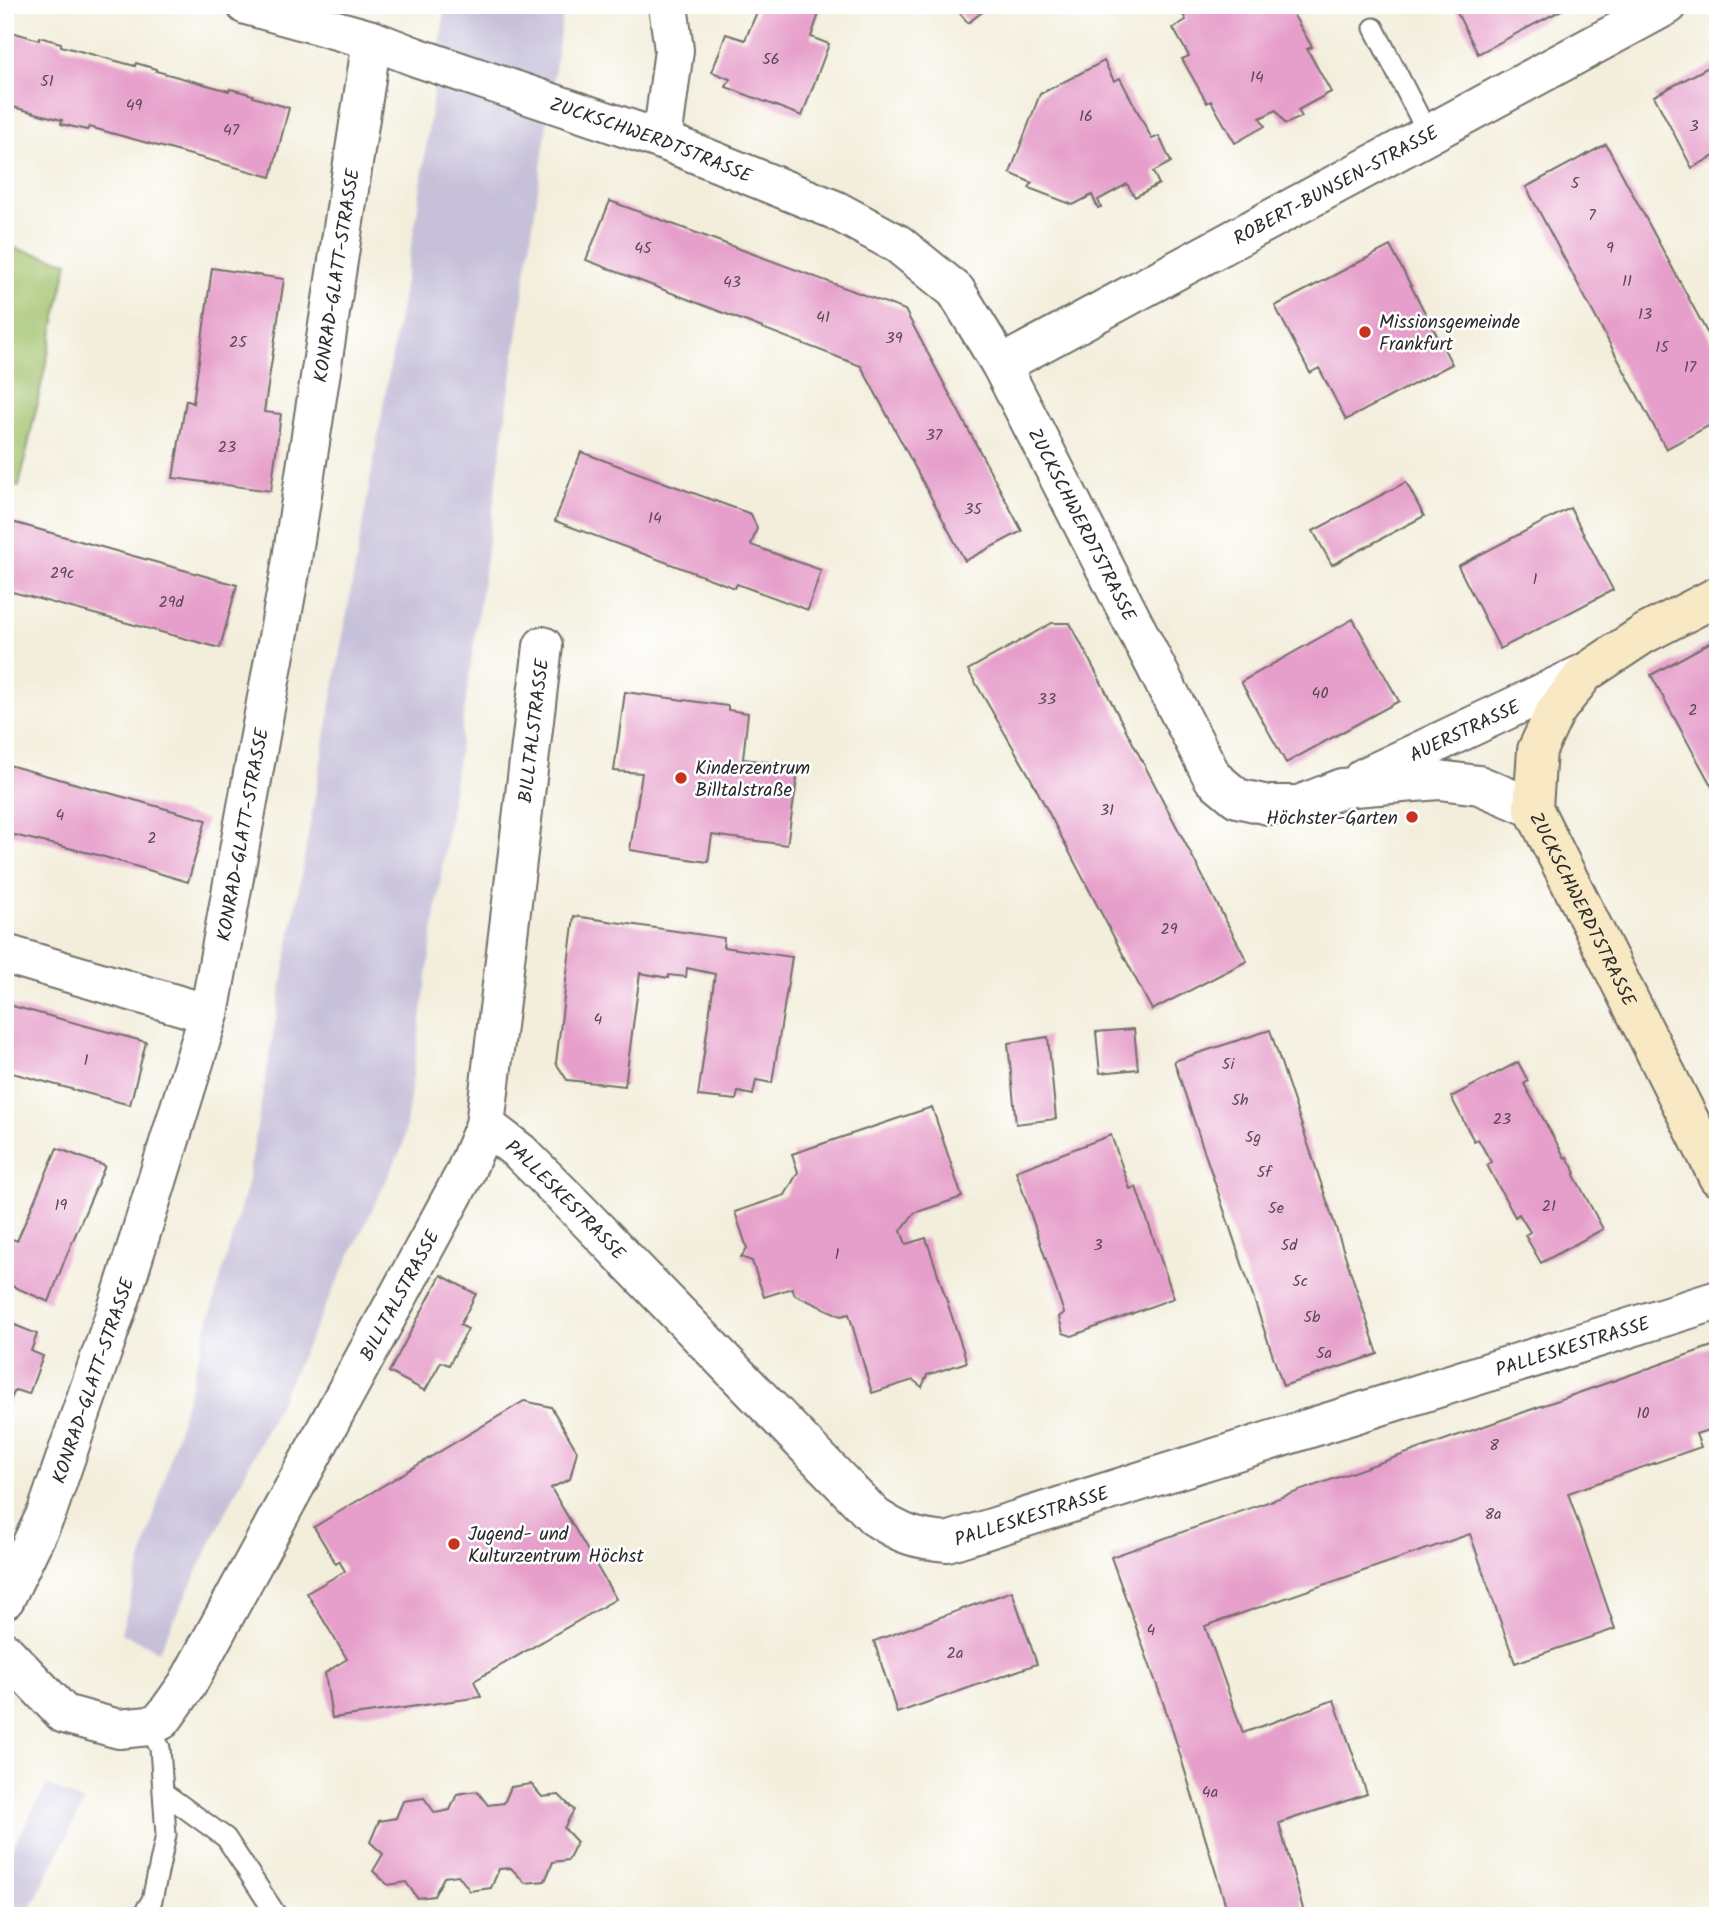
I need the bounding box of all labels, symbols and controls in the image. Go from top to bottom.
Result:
house number: 56 [762,47,780,72]
house number: 14 [1250,65,1264,90]
house number: 51 [40,69,54,94]
street label: ZUCKSCHWERDTSTRASSE [545,90,757,192]
house number: 49 [126,93,143,118]
house number: 16 [1079,104,1093,129]
house number: 3 [1689,114,1699,139]
house number: 47 [223,118,240,143]
street label: ROBERT-BUNSEN-STRASSE [1228,118,1445,254]
street label: KONRAD-GLATT-STRASSE [306,165,369,385]
house number: 5 [1571,171,1581,196]
house number: 7 [1588,203,1596,228]
house number: 45 [634,236,653,261]
house number: 9 [1606,236,1614,261]
house number: 11 [1622,269,1632,294]
house number: 43 [723,270,741,295]
house number: 13 [1638,302,1652,327]
house number: 41 [816,305,830,330]
place label: Missionsgemeinde Frankfurt [1379,308,1520,360]
marker: Missionsgemeinde Frankfurt [1357,324,1373,340]
house number: 39 [886,326,903,351]
house number: 25 [229,330,248,355]
house number: 15 [1655,335,1670,360]
house number: 17 [1684,355,1697,380]
house number: 37 [926,423,943,448]
street label: ZUCKSCHWERDTSTRASSE [1019,423,1144,628]
house number: 23 [218,435,236,460]
house number: 35 [964,497,983,522]
house number: 14 [648,506,662,531]
house number: 29c [50,561,74,586]
house number: 1 [1532,567,1538,592]
house number: 29d [158,590,185,615]
street label: BILLTALSTRASSE [511,656,558,805]
house number: 40 [1312,681,1328,706]
house number: 33 [1038,687,1056,712]
street label: AUERSTRASSE [1405,692,1526,771]
house number: 2 [1688,698,1698,723]
street label: KONRAD-GLATT-STRASSE [210,725,278,944]
place label: Kinderzentrum Billtalstraße [695,754,810,806]
marker: Kinderzentrum Billtalstraße [673,770,689,786]
house number: 31 [1100,798,1114,823]
house number: 4 [56,803,65,828]
place label: Höchster-Garten [1266,804,1398,834]
street label: ZUCKSCHWERDTSTRASSE [1520,807,1643,1013]
marker: Höchster-Garten [1404,809,1420,825]
house number: 2 [147,826,157,851]
house number: 29 [1160,917,1178,942]
house number: 4 [594,1007,603,1032]
house number: 1 [83,1048,89,1073]
house number: 5i [1222,1052,1235,1077]
house number: 5h [1231,1088,1249,1113]
house number: 23 [1493,1107,1511,1132]
house number: 5g [1245,1125,1261,1150]
street label: PALLESKESTRASSE [498,1133,632,1268]
house number: 5f [1257,1160,1273,1185]
house number: 19 [55,1193,68,1218]
house number: 21 [1542,1194,1556,1219]
house number: 5e [1268,1196,1284,1221]
street label: BILLTALSTRASSE [353,1224,449,1367]
house number: 3 [1093,1233,1103,1258]
house number: 5d [1281,1233,1298,1258]
house number: 1 [834,1242,840,1267]
house number: 5c [1292,1269,1308,1294]
street label: KONRAD-GLATT-STRASSE [45,1273,144,1488]
house number: 5b [1304,1305,1321,1330]
street label: PALLESKESTRASSE [1492,1309,1655,1386]
house number: 5a [1316,1341,1332,1366]
house number: 10 [1636,1401,1650,1426]
house number: 8 [1489,1433,1499,1458]
street label: PALLESKESTRASSE [951,1479,1114,1556]
house number: 8a [1484,1502,1502,1527]
place label: Jugend- und Kulturzentrum Höchst [468,1520,644,1572]
marker: Jugend- und Kulturzentrum Höchst [446,1536,462,1552]
house number: 4 [1147,1618,1156,1643]
house number: 2a [947,1641,963,1666]
house number: 4a [1202,1780,1218,1805]

